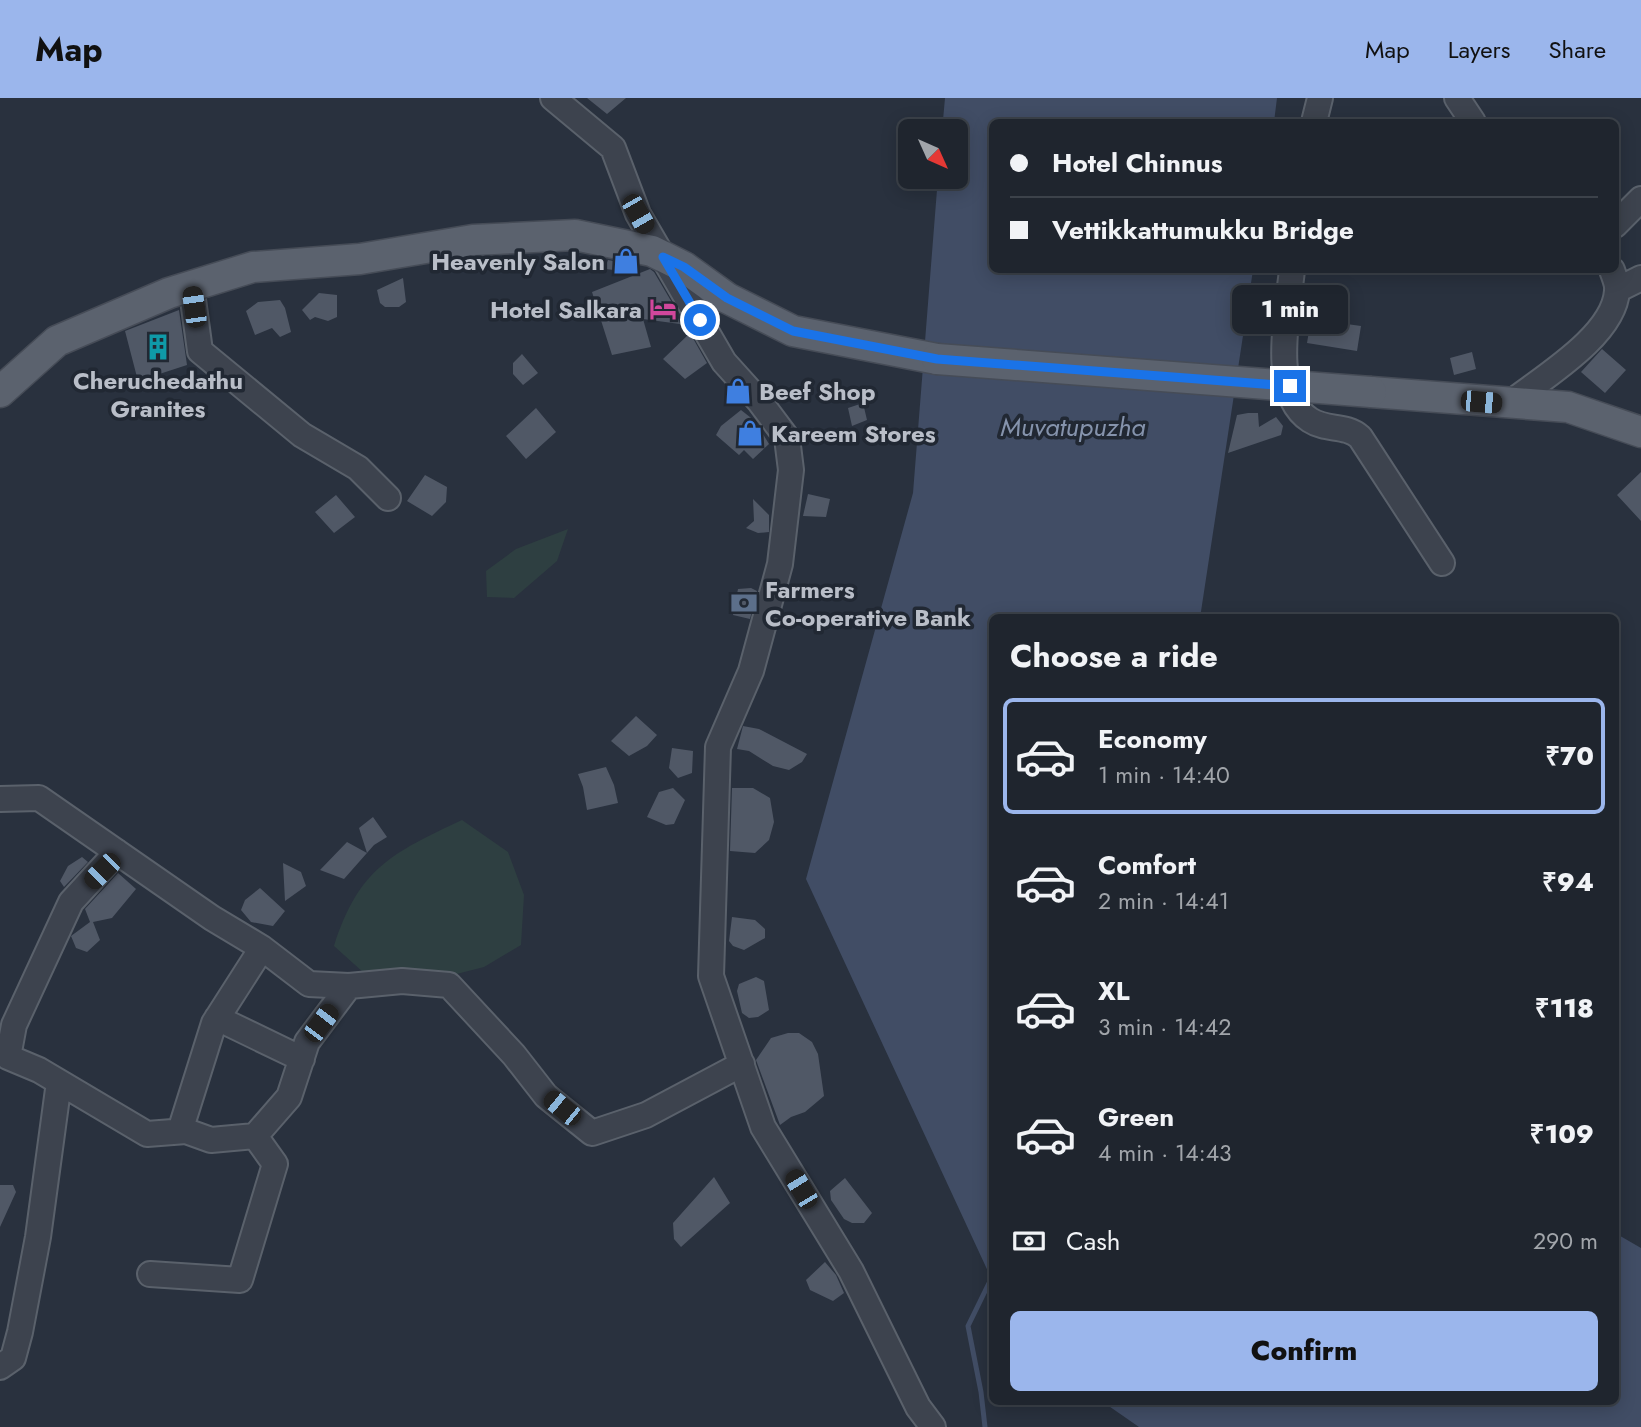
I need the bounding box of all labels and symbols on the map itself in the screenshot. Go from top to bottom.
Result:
north arrow [898,119,968,189]
car [619,191,658,237]
place label: Heavenly Salon [431,244,605,279]
shop icon: Heavenly Salon [611,246,641,276]
car [181,285,208,329]
callout: 1 min [1232,285,1348,334]
place label: Hotel Salkara [490,292,642,327]
hotel icon: Hotel Salkara [648,294,678,324]
route start [684,304,716,336]
building icon: Cheruchedathu Granites [143,332,173,362]
place label: Cheruchedathu Granites [73,363,243,426]
route end [1274,370,1306,402]
place label: Beef Shop [759,374,876,409]
shop icon: Beef Shop [723,376,753,406]
car [1460,390,1503,414]
water label: Muvatupuzha [1000,408,1146,446]
place label: Kareem Stores [771,416,936,451]
shop icon: Kareem Stores [735,418,765,448]
place label: Farmers Co-operative Bank [765,572,971,635]
bank icon: Farmers Co-operative Bank [729,588,759,618]
car [80,849,125,893]
car [300,1000,343,1046]
car [540,1087,585,1129]
car [782,1166,821,1212]

